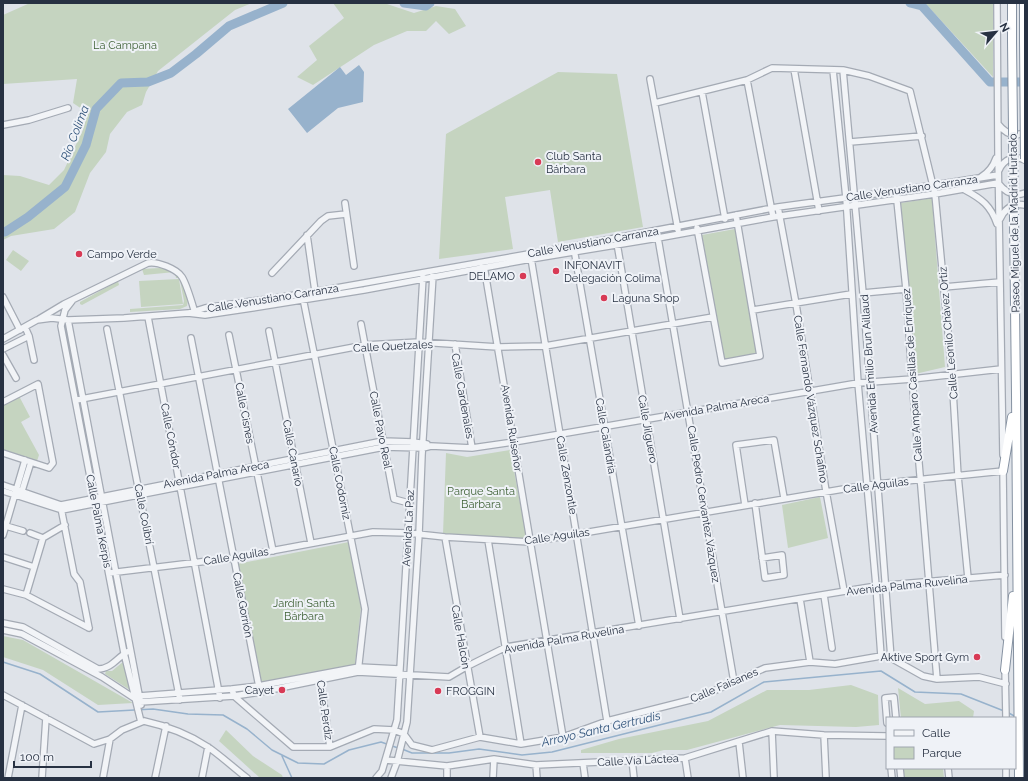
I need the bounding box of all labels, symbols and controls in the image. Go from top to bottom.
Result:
north arrow [976,12,1016,52]
text: N [997,21,1012,34]
park label: La Campana [93,39,157,52]
water label: Río Colima [58,103,92,163]
street label: Paseo Miguel de la Madrid Hurtado [1006,133,1023,313]
place label: Club Santa Bárbara [546,150,601,176]
marker: Club Santa Bárbara [533,157,543,167]
street label: Calle Venustiano Carranza [845,173,979,204]
street label: Calle Venustiano Carranza [527,225,660,260]
place label: Campo Verde [87,248,157,261]
marker: Campo Verde [74,249,84,259]
place label: INFONAVIT Delegación Colima [564,259,660,285]
marker: INFONAVIT Delegación Colima [551,266,561,276]
street label: Calle Leonilo Chávez Ortiz [936,266,961,400]
place label: DELAMO [469,270,515,283]
marker: DELAMO [518,271,528,281]
street label: Calle Venustiano Carranza [206,282,340,315]
street label: Calle Amparo Casillas de Enríquez [900,287,925,462]
place label: Laguna Shop [612,292,680,305]
marker: Laguna Shop [599,293,609,303]
street label: Avenida Emilio Brun Aillaud [858,294,881,434]
street label: Calle Fernando Vázquez Schafino [791,314,830,484]
street label: Calle Quetzales [353,338,433,355]
street label: Calle Cardenales [449,352,476,440]
street label: Calle Cisnes [232,381,257,445]
street label: Avenida Ruiseñor [498,383,525,473]
street label: Calle Pavo Real [367,390,394,470]
street label: Avenida Palma Areca [662,392,770,423]
street label: Calle Jilguero [635,394,660,465]
street label: Calle Calandria [592,397,619,475]
street label: Calle Cóndor [158,402,183,470]
street label: Calle Canario [280,419,305,488]
street label: Calle Pedro Cervantez Vázquez [685,425,722,584]
street label: Calle Zenzontle [553,435,580,516]
street label: Calle Codorniz [326,445,353,521]
street label: Avenida Palma Areca [162,458,270,491]
street label: Calle Palma Kerpis [83,473,114,569]
street label: Calle Aguilas [843,475,909,496]
street label: Calle Colibrí [131,483,156,546]
park label: Parque Santa Barbara [447,485,515,511]
street label: Avenida La Paz [400,489,417,567]
street label: Calle Aguilas [524,525,591,548]
street label: Calle Aguilas [203,545,270,568]
street label: Calle Gorrión [230,571,255,639]
street label: Avenida Palma Ruvelina [846,573,968,598]
park label: Jardín Santa Bárbara [273,597,335,623]
street label: Calle Halcón [448,604,473,670]
street label: Avenida Palma Ruvelina [503,623,625,656]
place label: Aktive Sport Gym [881,651,969,664]
marker: Aktive Sport Gym [972,652,982,662]
street label: Calle Faisanes [688,665,760,706]
street label: Calle Perdiz [314,679,335,741]
place label: Cayet [245,684,274,697]
marker: Cayet [277,685,287,695]
place label: FROGGIN [446,685,495,698]
marker: FROGGIN [433,686,443,696]
water label: Arroyo Santa Gertrudis [539,708,662,750]
legend [886,717,1016,769]
text: Calle [922,726,950,740]
scale bar [14,743,91,769]
text: Parque [922,746,962,760]
text: 100 m [20,750,54,764]
street label: Calle Vía Láctea [597,752,679,769]

